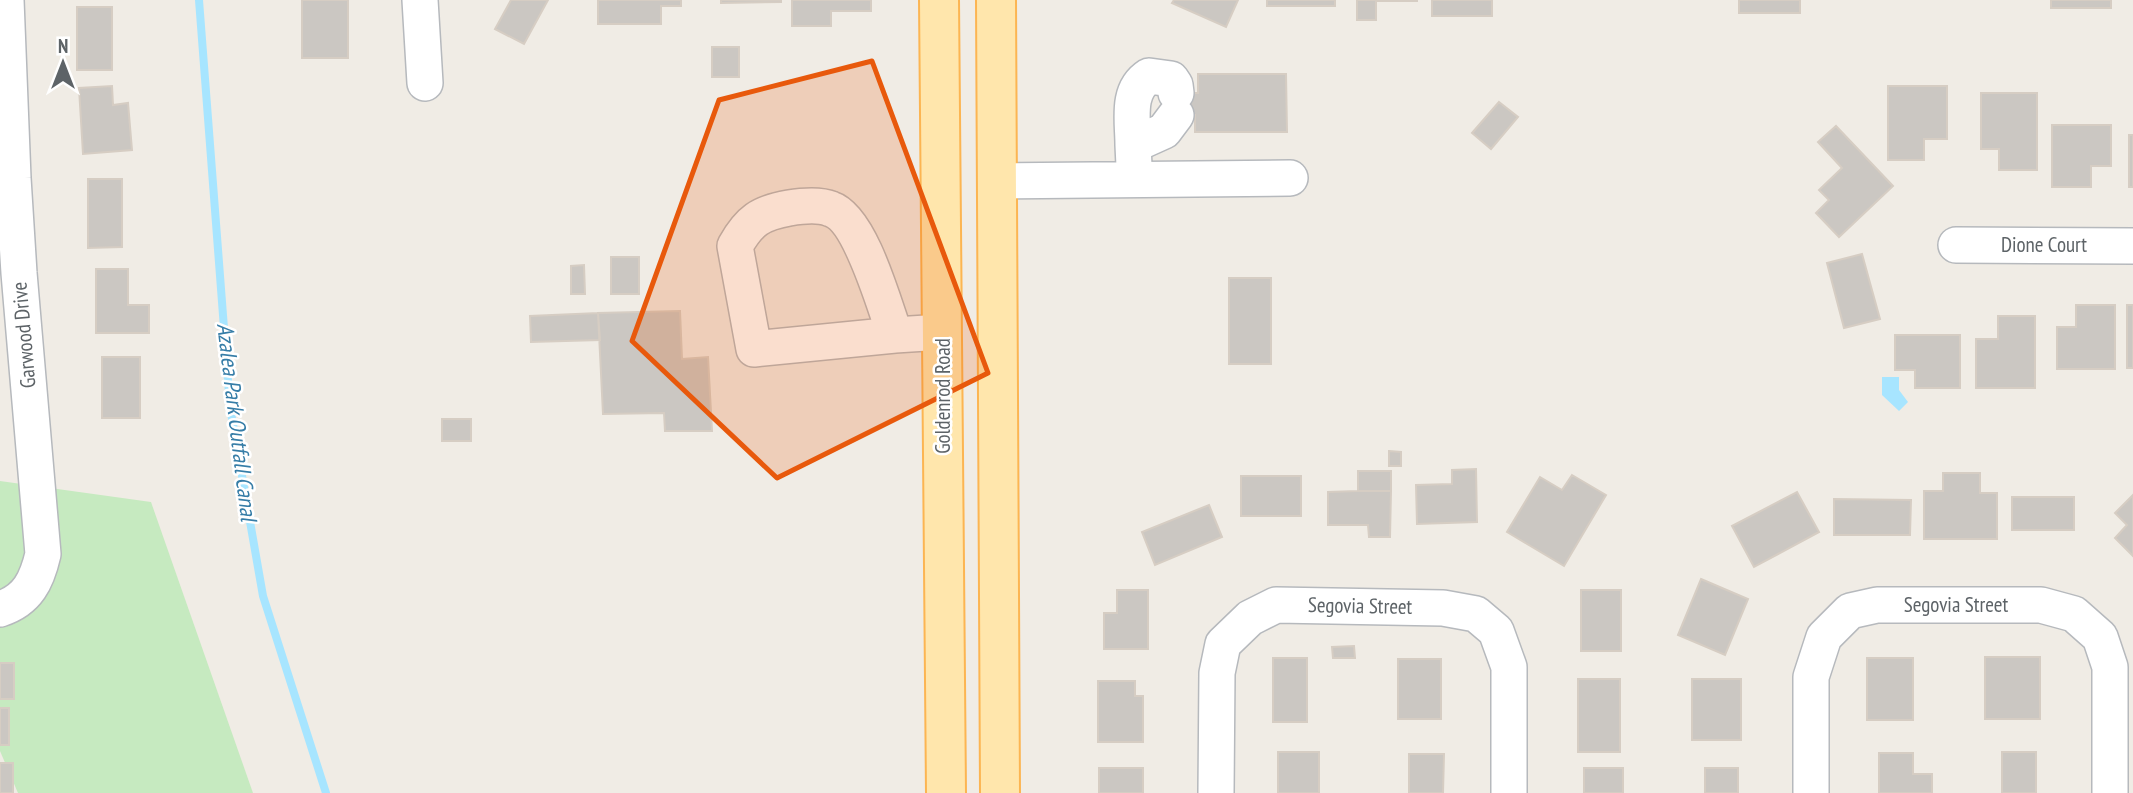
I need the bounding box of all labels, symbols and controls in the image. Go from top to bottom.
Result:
north arrow [28,28,98,98]
text: N [58,34,68,58]
street label: Dione Court [2001,231,2087,258]
street label: Garwood Drive [5,281,42,389]
water label: Azalea Park Outfall Canal [211,321,264,525]
street label: Goldenrod Road [929,338,956,454]
street label: Segovia Street [1308,591,1413,620]
street label: Segovia Street [1904,591,2008,618]

